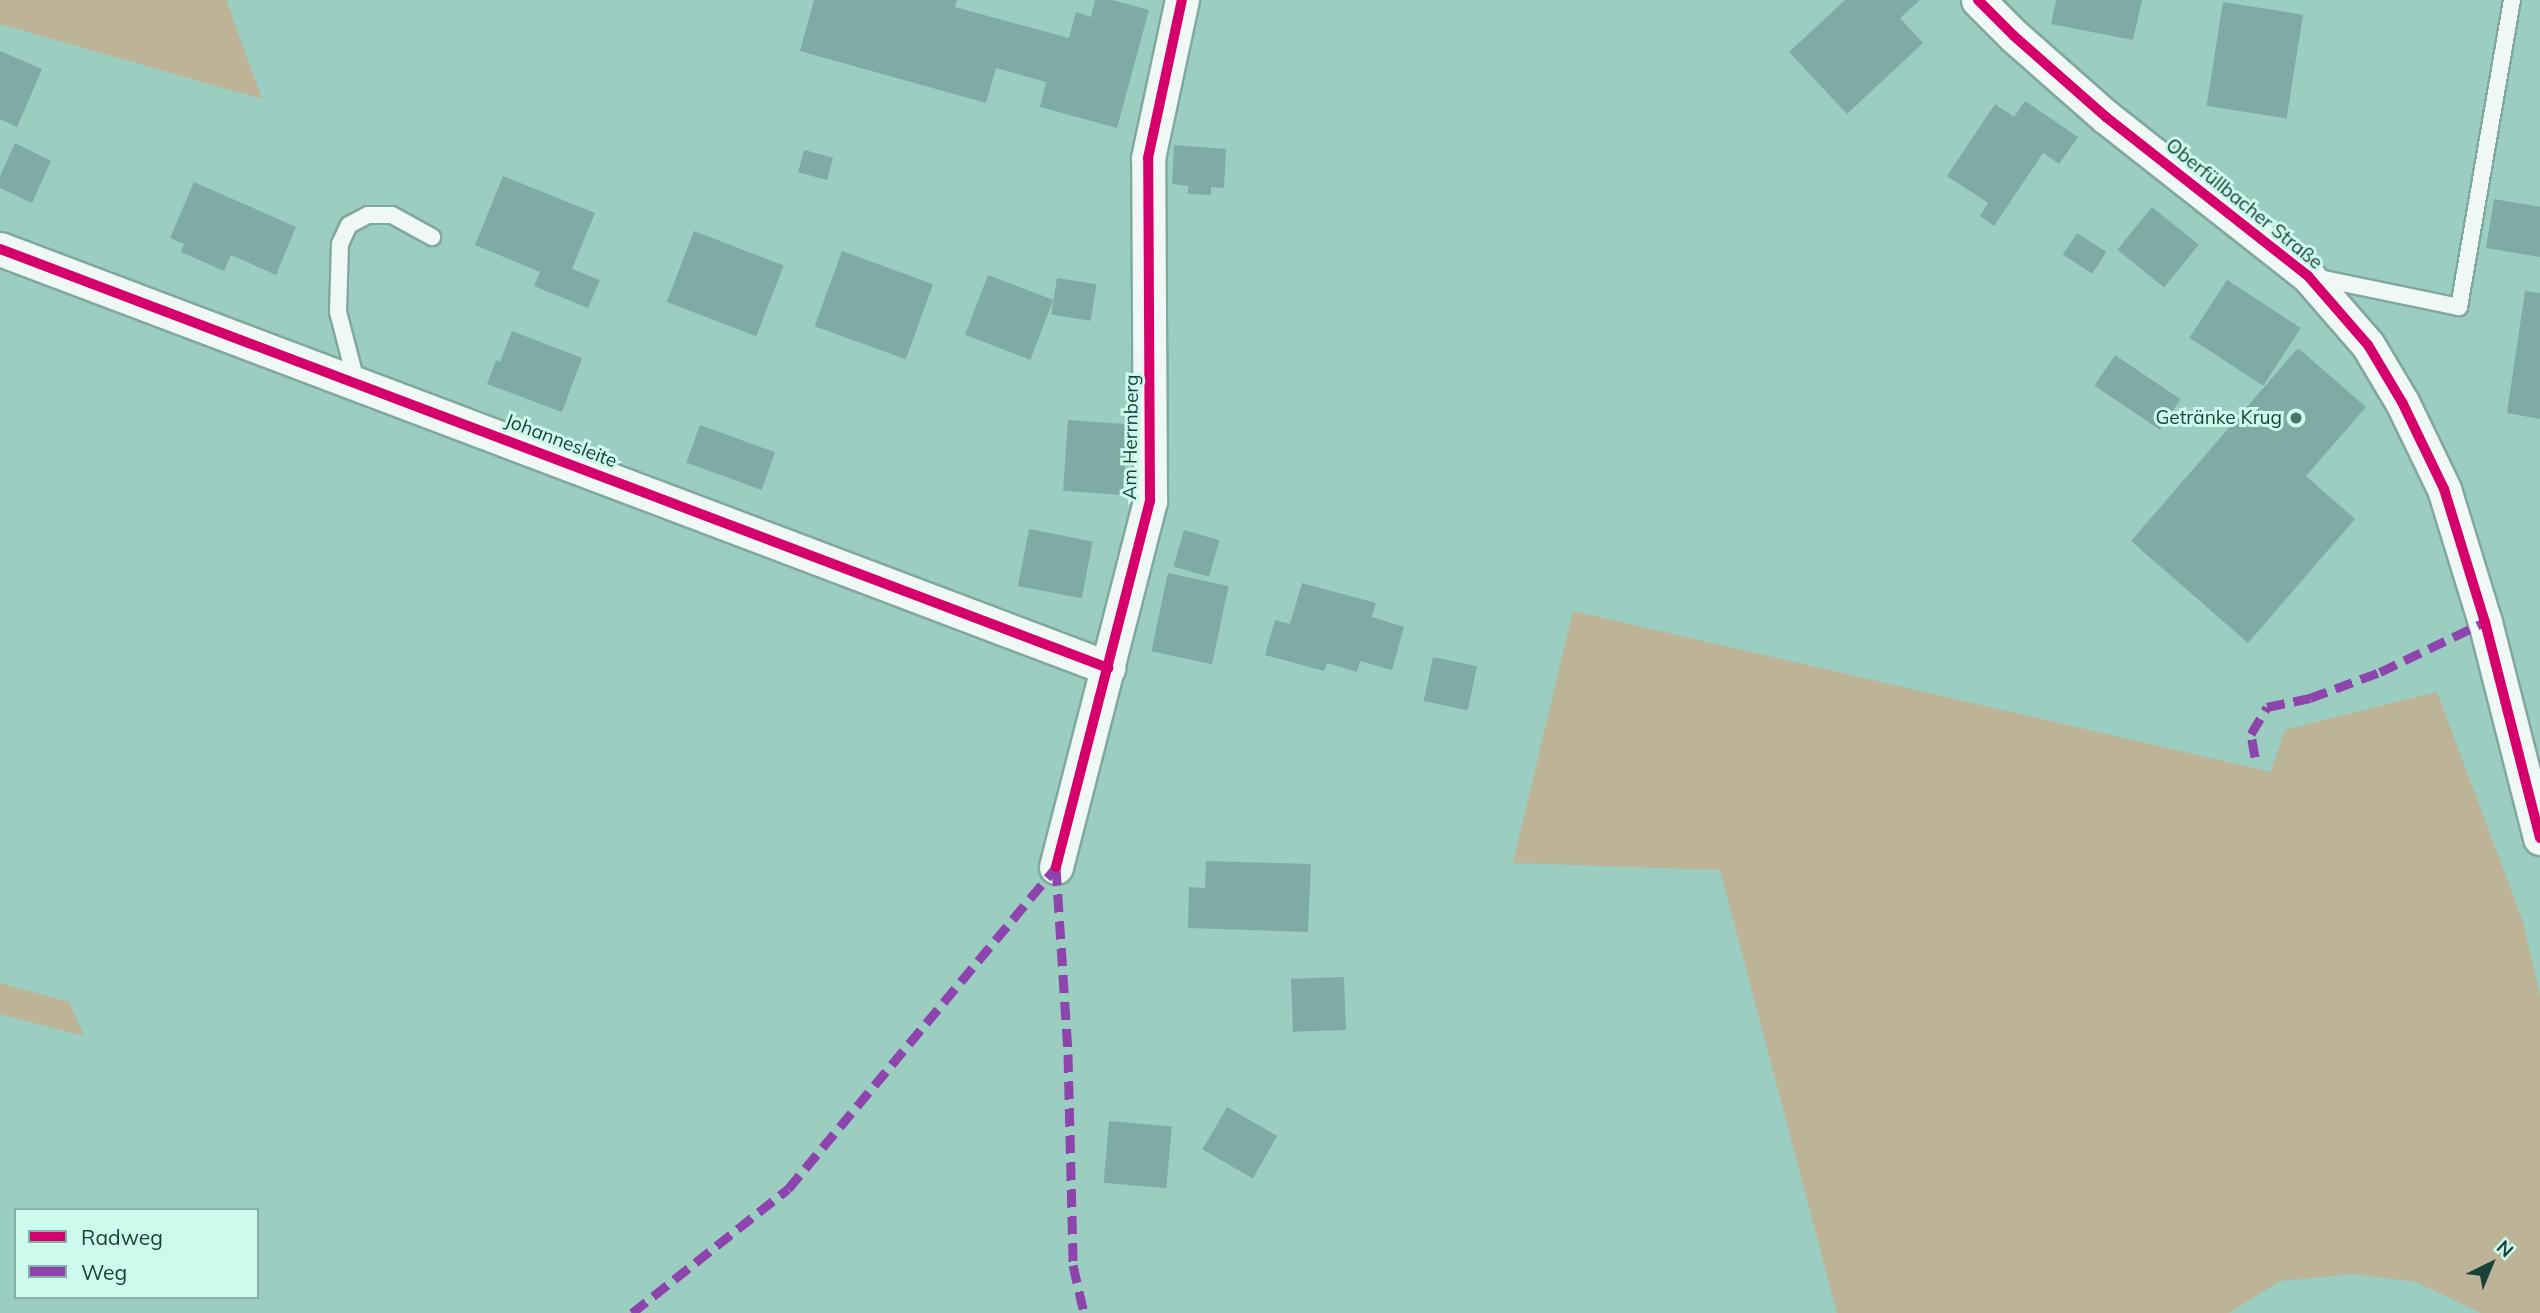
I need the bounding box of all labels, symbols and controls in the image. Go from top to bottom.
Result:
street label: Oberfüllbacher Straße [2161,134,2327,274]
street label: Am Herrnberg [1119,374,1143,500]
place label: Getränke Krug [2155,407,2282,429]
street label: Johannesleite [502,409,620,473]
marker: Getränke Krug [2288,410,2304,426]
legend [14,1208,259,1299]
text: Radweg [81,1224,163,1250]
north arrow [2456,1229,2526,1299]
text: N [2492,1235,2519,1262]
text: Weg [81,1259,127,1285]

